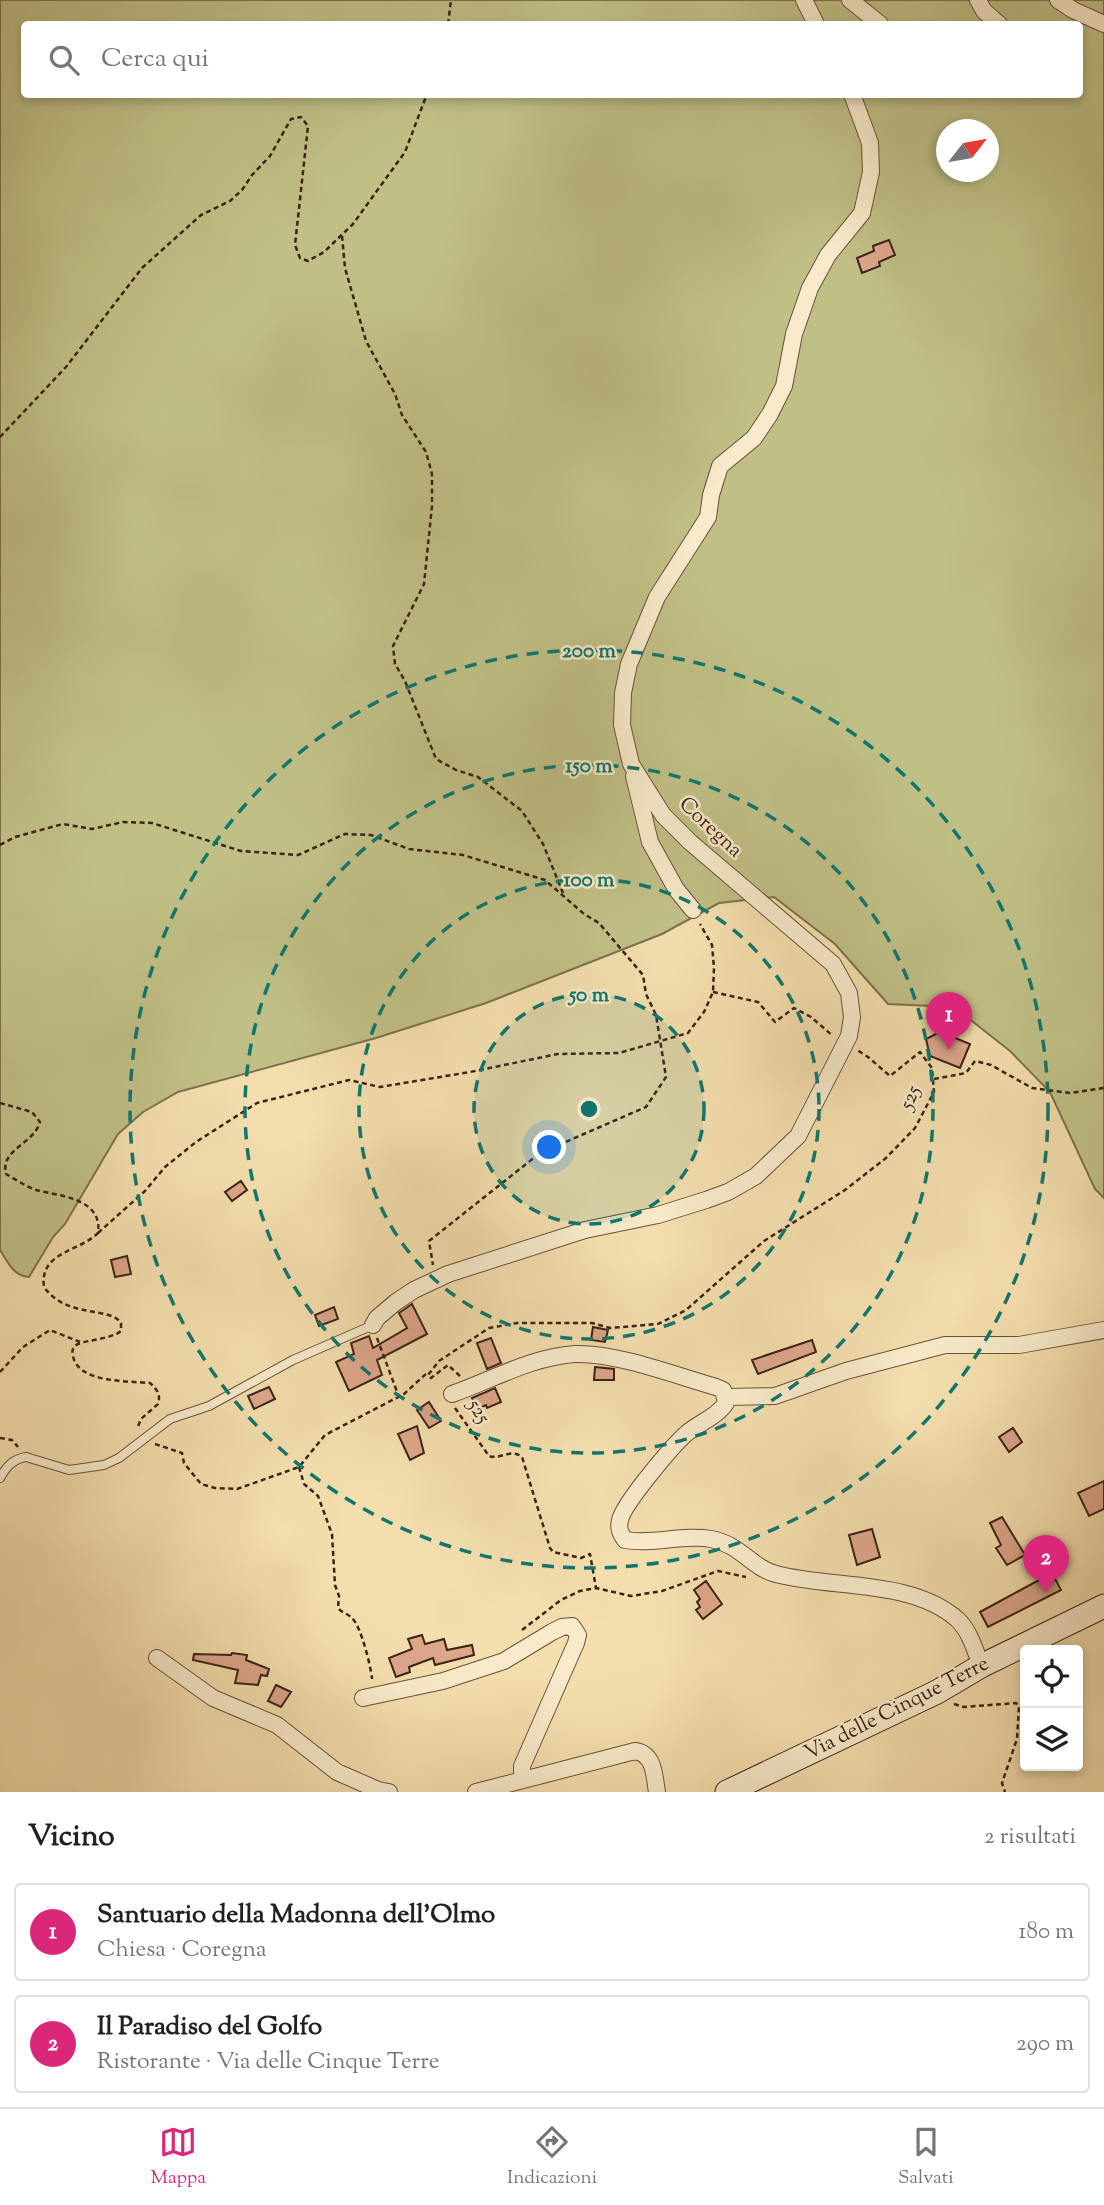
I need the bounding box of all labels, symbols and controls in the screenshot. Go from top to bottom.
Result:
search box [21,21,1083,98]
icon: search [45,41,83,79]
text: Cerca qui [101,41,209,78]
north arrow [936,119,999,182]
text: 200 m [562,637,617,667]
text: 150 m [565,752,613,782]
street label: Coregna [671,790,749,866]
text: 100 m [564,866,615,896]
text: 50 m [567,981,610,1011]
pin: 1 [926,992,972,1050]
street label: 525 [892,1081,930,1116]
centre of rings [577,1097,601,1121]
your location [532,1130,566,1164]
street label: 525 [458,1393,497,1430]
pin: 2 [1023,1535,1069,1593]
map controls [1020,1645,1083,1771]
button: locate [1020,1645,1083,1708]
street label: Via delle Cinque Terre [799,1649,995,1769]
button: layers [1020,1708,1083,1771]
text: Vicino [28,1816,115,1859]
text: 2 risultati [984,1821,1076,1854]
text: Santuario della Madonna dell'Olmo [97,1897,495,1934]
text: 1 [49,1916,57,1949]
text: 180 m [1019,1916,1074,1949]
text: Chiesa · Coregna [97,1934,267,1967]
text: Il Paradiso del Golfo [97,2009,322,2046]
text: 2 [48,2028,58,2061]
text: 290 m [1016,2028,1074,2061]
text: Ristorante · Via delle Cinque Terre [97,2046,440,2079]
tab: Mappa [150,2123,206,2192]
tab: Indicazioni [507,2123,597,2192]
tab: Salvati [898,2123,954,2192]

